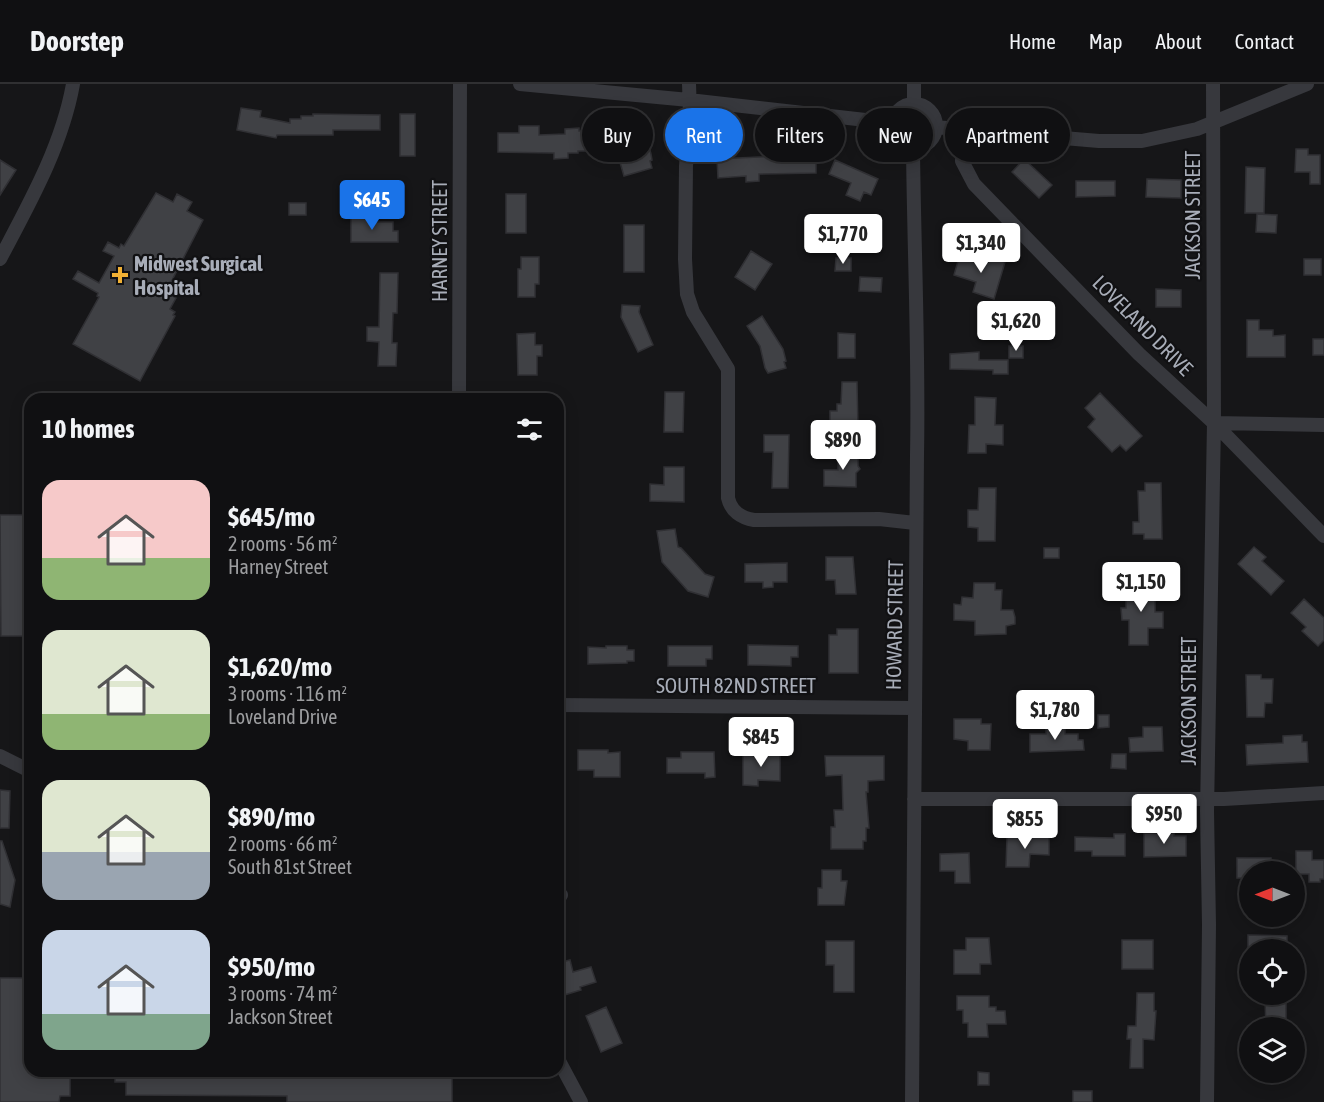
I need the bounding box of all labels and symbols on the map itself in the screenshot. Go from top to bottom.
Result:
street label: JACKSON STREET [1180,151,1204,279]
pin: $645 [336,180,408,231]
street label: HARNEY STREET [427,180,451,302]
pin: $1,770 [794,214,892,265]
pin: $1,340 [932,223,1030,274]
place label: Midwest Surgical Hospital [134,251,263,299]
marker: Midwest Surgical Hospital [111,266,129,284]
street label: LOVELAND DRIVE [1088,270,1198,380]
pin: $1,620 [967,301,1065,352]
pin: $890 [807,420,879,471]
street label: HOWARD STREET [881,560,907,690]
pin: $1,150 [1092,562,1190,613]
street label: JACKSON STREET [1176,637,1200,765]
street label: SOUTH 82ND STREET [656,673,816,697]
pin: $1,780 [1006,690,1104,741]
pin: $845 [725,717,797,768]
pin: $950 [1128,794,1200,845]
pin: $855 [989,799,1061,850]
north arrow [1239,861,1305,927]

